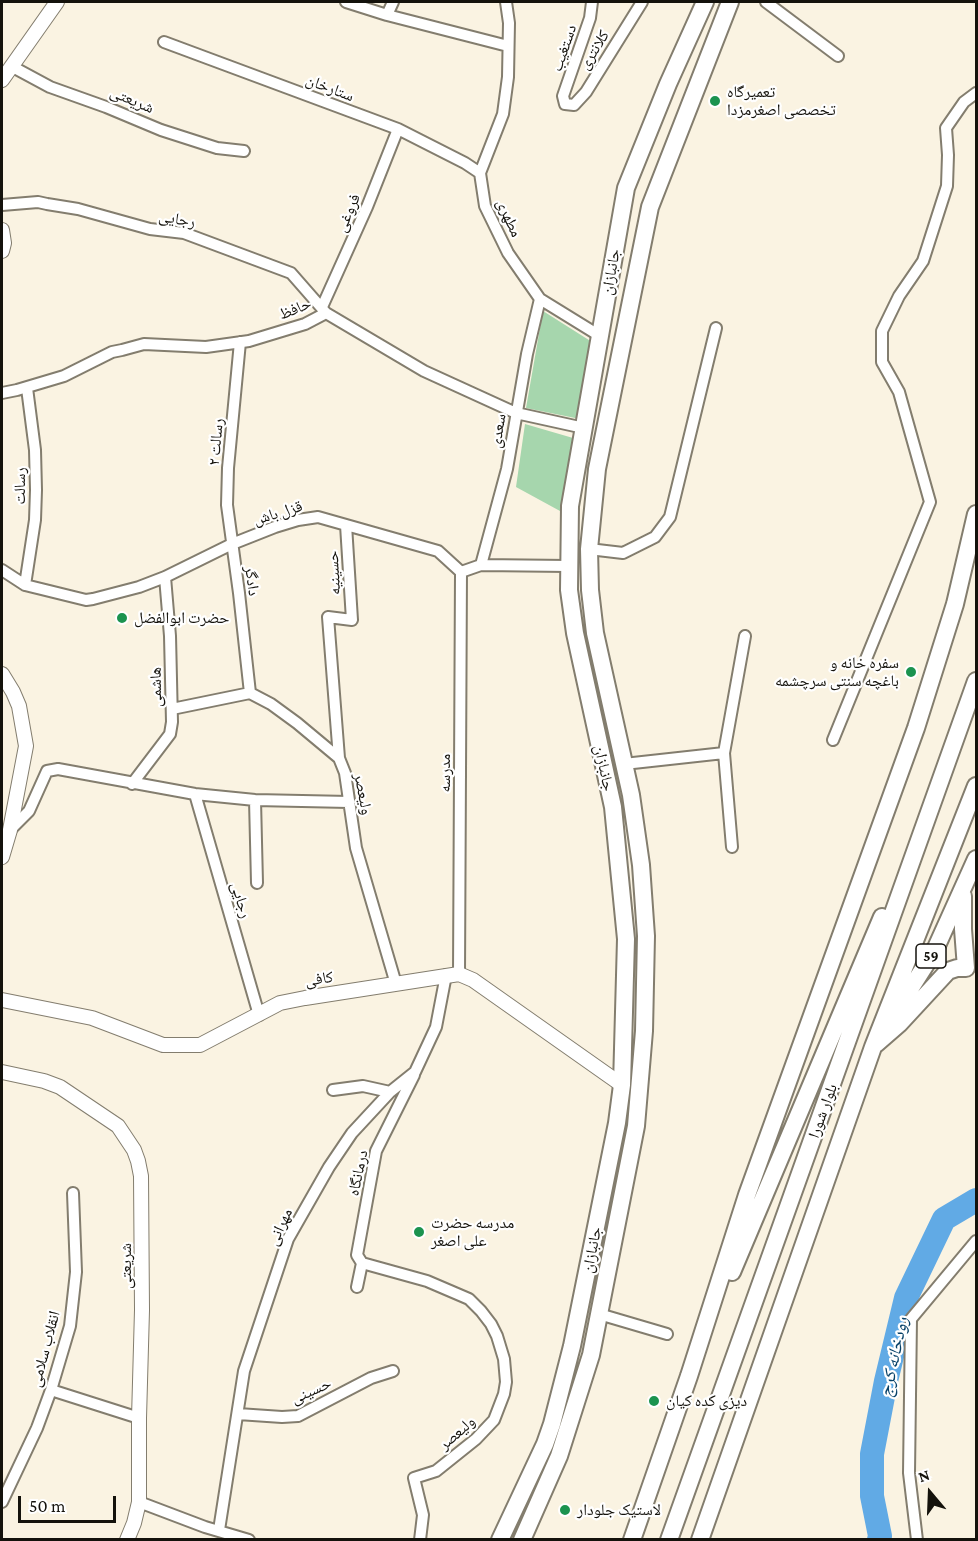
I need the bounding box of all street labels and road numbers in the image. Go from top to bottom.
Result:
street label: دستغیب [547,22,581,74]
street label: کلانتری [574,27,614,73]
street label: ستارخان [303,70,357,106]
street label: شریعتی [107,82,157,118]
street label: فروغی [331,191,365,235]
street label: مطهری [492,196,526,240]
street label: رجایی [157,206,197,232]
street label: جانبازان [597,247,625,297]
street label: حافظ [276,294,314,324]
street label: سعدی [486,412,510,450]
street label: رسالت ۲ [204,418,228,466]
street label: رسالت [10,467,30,505]
street label: قزل باش [251,496,305,530]
street label: حسینیه [323,550,345,596]
street label: دادگر [240,565,264,597]
street label: هاشمی [146,667,166,707]
street label: جانبازان [590,743,618,793]
street label: مدرسه [435,754,455,792]
street label: ولیعصر [350,771,376,817]
street label: رجایی [227,880,255,920]
road number: 59 [916,944,946,968]
street label: کافی [303,967,335,991]
street label: بلوار شورا [804,1081,842,1141]
street label: درمانگاه [344,1148,372,1198]
street label: مهرانی [263,1205,297,1249]
street label: جانبازان [578,1225,606,1275]
street label: شریعتی [116,1243,136,1289]
street label: انقلاب سلامی [26,1309,64,1389]
street label: حسینی [288,1374,334,1408]
street label: ولیعصر [435,1412,479,1454]

